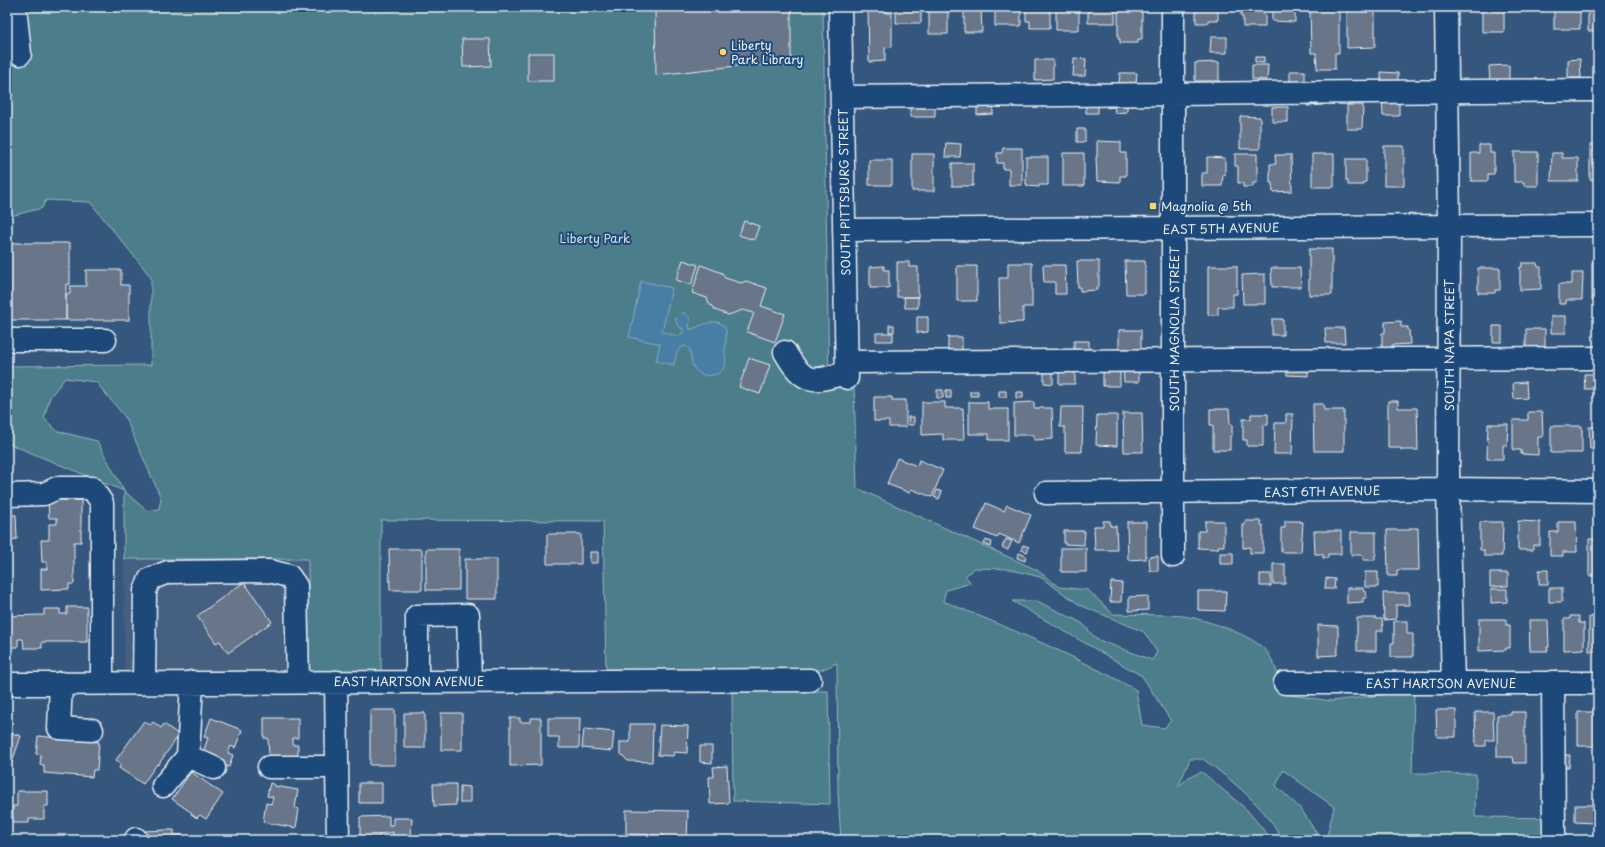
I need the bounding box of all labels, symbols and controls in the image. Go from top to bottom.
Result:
place label: Liberty Park Library [731,36,804,68]
marker: Liberty Park Library [718,47,728,57]
street label: SOUTH PITTSBURG STREET [834,108,854,276]
place label: Magnolia @ 5th [1161,197,1252,215]
marker: Magnolia @ 5th [1148,201,1158,211]
street label: EAST 5TH AVENUE [1162,218,1280,238]
park label: Liberty Park [560,229,630,247]
street label: SOUTH MAGNOLIA STREET [1165,246,1183,412]
street label: SOUTH NAPA STREET [1440,278,1458,411]
street label: EAST 6TH AVENUE [1264,481,1380,501]
street label: EAST HARTSON AVENUE [334,672,484,690]
street label: EAST HARTSON AVENUE [1366,674,1516,692]

